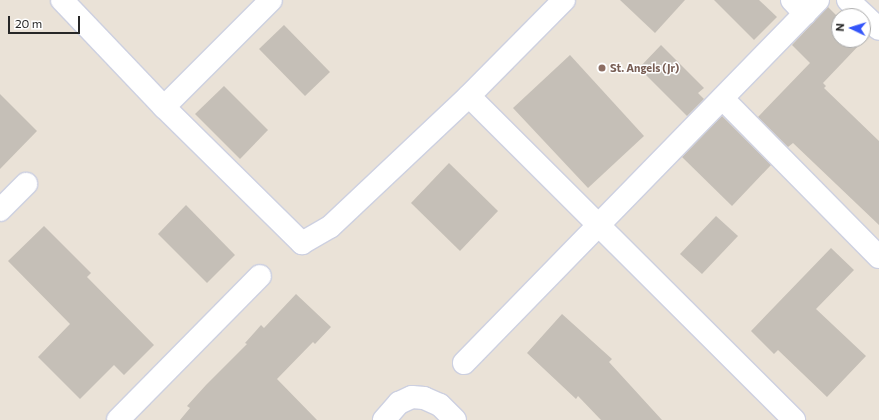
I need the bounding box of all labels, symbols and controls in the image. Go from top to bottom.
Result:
scale bar [10,8,82,34]
north arrow [831,8,871,48]
text: 20 m [15,16,42,30]
text: N [833,23,846,32]
place label: St. Angels (Jr) [610,61,679,75]
marker: St. Angels (Jr) [597,63,607,73]

